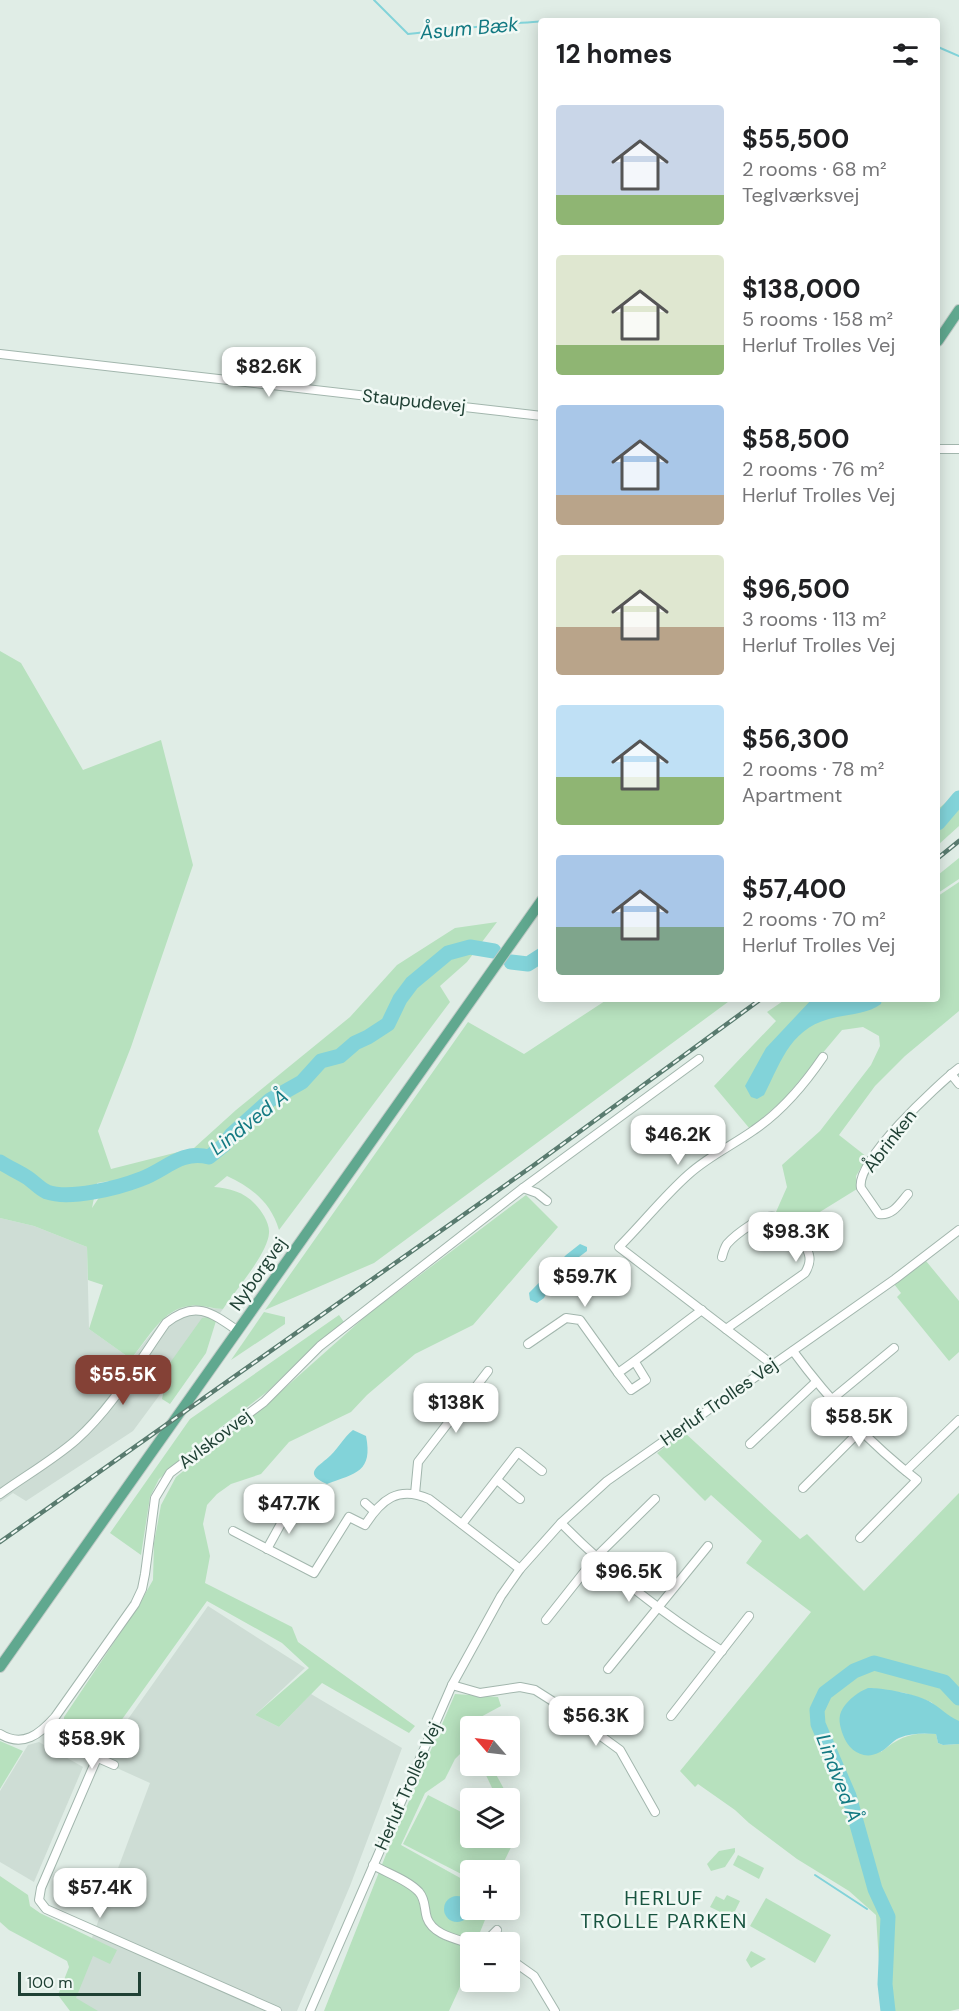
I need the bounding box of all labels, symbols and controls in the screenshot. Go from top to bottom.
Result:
water label: Åsum Bæk [418,11,520,45]
text: 12 homes [556,37,672,71]
icon: filters [889,38,922,71]
text: $55,500 [742,122,849,156]
icon: home [604,129,676,201]
text: 2 rooms · 68 m² [742,156,887,182]
text: Teglværksvej [742,182,859,208]
text: $138,000 [742,272,861,306]
icon: home [604,279,676,351]
text: 5 rooms · 158 m² [742,306,893,332]
text: Herluf Trolles Vej [742,332,895,358]
pin: $82.6K [220,347,318,398]
text: $82.6K [236,353,302,379]
street label: Staupudevej [361,384,467,418]
text: $58,500 [742,422,850,456]
icon: home [604,429,676,501]
text: 2 rooms · 76 m² [742,456,885,482]
text: Herluf Trolles Vej [742,482,895,508]
text: $96,500 [742,572,850,606]
icon: home [604,579,676,651]
text: 3 rooms · 113 m² [742,606,886,632]
text: Herluf Trolles Vej [742,632,895,658]
text: $56,300 [742,722,849,756]
icon: home [604,729,676,801]
text: 2 rooms · 78 m² [742,756,884,782]
text: Apartment [742,782,842,808]
text: $57,400 [742,872,846,906]
icon: home [604,879,676,951]
text: 2 rooms · 70 m² [742,906,886,932]
text: Herluf Trolles Vej [742,932,895,958]
water label: Lindved Å [205,1083,293,1161]
street label: Åbrinken [858,1105,922,1177]
pin: $46.2K [629,1115,727,1166]
text: $46.2K [645,1121,711,1147]
pin: $98.3K [747,1212,845,1263]
text: $98.3K [762,1218,830,1244]
street label: Nyborgvej [224,1232,292,1316]
pin: $59.7K [536,1257,634,1308]
text: $59.7K [553,1263,617,1289]
street label: Herluf Trolles Vej [656,1353,782,1451]
pin: $55.5K [74,1355,172,1406]
text: $55.5K [89,1361,157,1387]
pin: $138K [414,1383,498,1434]
text: $138K [427,1389,485,1415]
pin: $58.5K [810,1397,908,1448]
text: $58.5K [825,1403,893,1429]
street label: Avlskovvej [174,1404,256,1474]
pin: $47.7K [240,1484,338,1535]
text: $47.7K [258,1490,320,1516]
pin: $96.5K [580,1552,678,1603]
text: $96.5K [595,1558,663,1584]
pin: $56.3K [547,1696,645,1747]
text: $56.3K [563,1702,629,1728]
north arrow [460,1716,520,1776]
map controls [460,1716,520,1992]
street label: Herluf Trolles Vej [369,1718,447,1854]
pin: $58.9K [43,1719,141,1770]
text: $58.9K [58,1725,126,1751]
water label: Lindved Å [810,1730,868,1826]
button: layers [460,1788,520,1848]
button: + [460,1860,520,1920]
pin: $57.4K [51,1868,149,1919]
text: $57.4K [67,1874,133,1900]
district label: HERLUF TROLLE PARKEN [580,1885,748,1934]
button: − [460,1932,520,1992]
scale bar [18,1969,141,1996]
text: 100 m [27,1972,72,1993]

